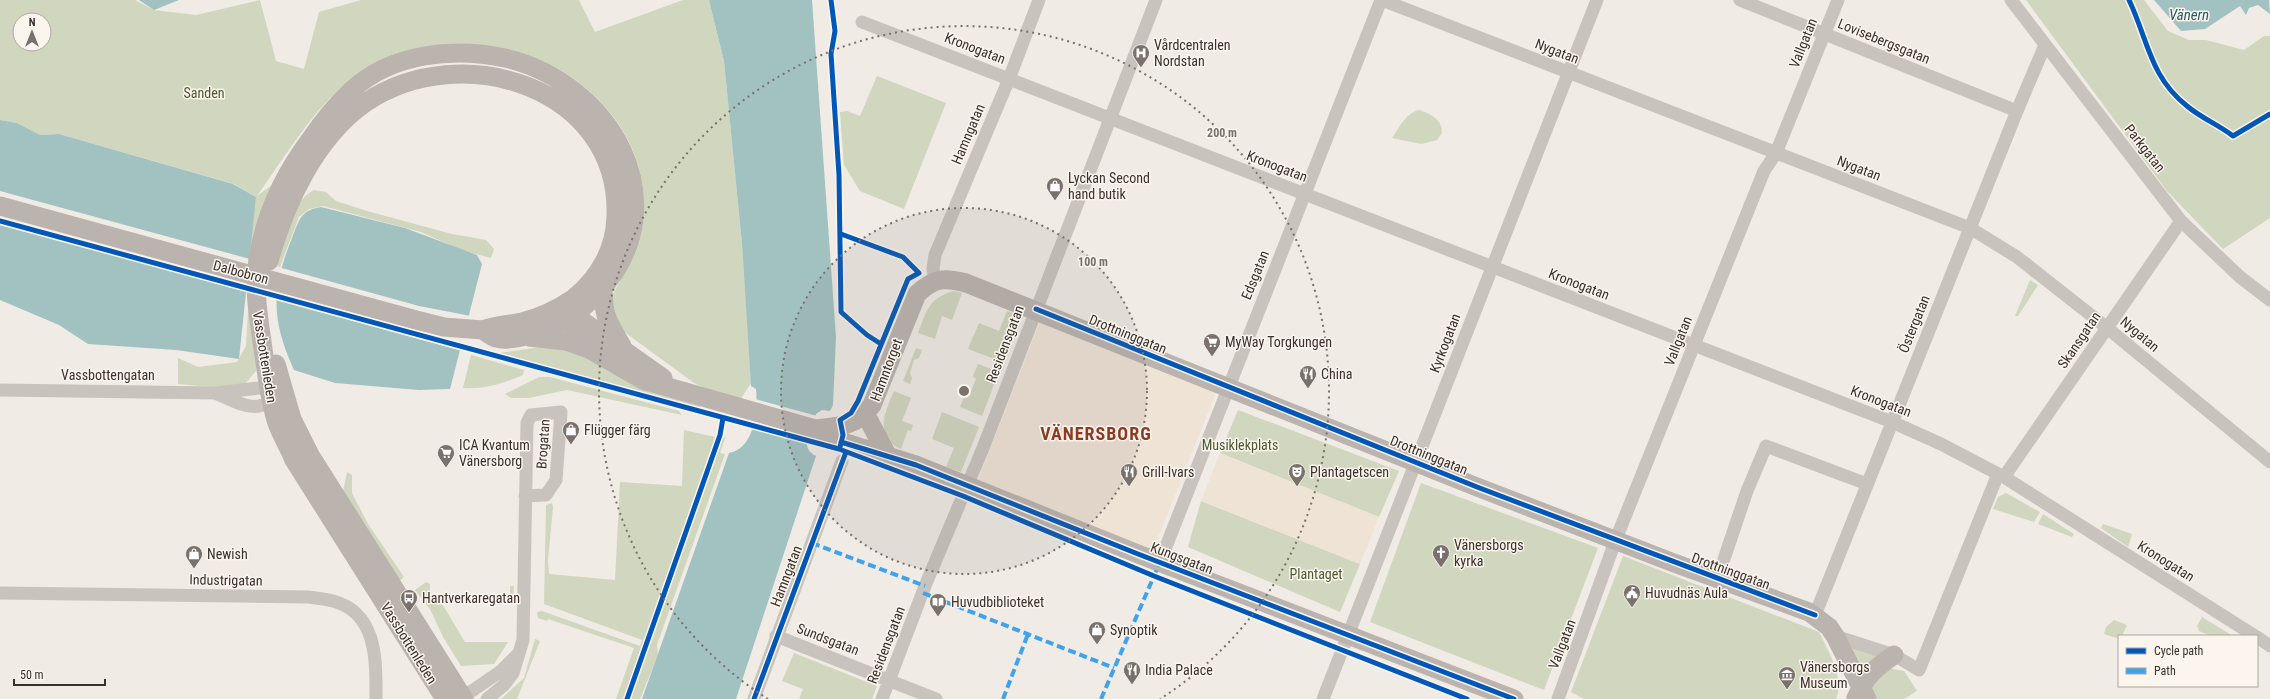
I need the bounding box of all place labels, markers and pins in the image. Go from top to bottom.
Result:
place label: Vårdcentralen Nordstan [1154,37,1231,69]
hospital icon: Vårdcentralen Nordstan [1131,43,1151,68]
place label: Lyckan Second hand butik [1068,170,1150,202]
shop icon: Lyckan Second hand butik [1045,176,1065,201]
supermarket icon: MyWay Torgkungen [1202,332,1222,357]
place label: MyWay Torgkungen [1225,334,1332,350]
restaurant icon: China [1298,364,1318,389]
place label: China [1321,366,1352,382]
centre of rings [957,384,971,398]
shop icon: Flügger färg [561,420,581,445]
place label: Flügger färg [584,422,651,438]
place label: ICA Kvantum Vänersborg [459,437,530,469]
supermarket icon: ICA Kvantum Vänersborg [436,443,456,468]
restaurant icon: Grill-Ivars [1119,462,1139,487]
theatre icon: Plantagetscen [1287,462,1307,487]
place label: Grill-Ivars [1142,464,1194,480]
place label: Plantagetscen [1310,464,1389,480]
place label: Vänersborgs kyrka [1454,537,1524,569]
church icon: Vänersborgs kyrka [1431,543,1451,568]
shop icon: Newish [184,544,204,569]
place label: Newish [207,546,248,562]
public building icon: Huvudnäs Aula [1622,583,1642,608]
place label: Huvudnäs Aula [1645,585,1728,601]
bus stop icon: Hantverkaregatan [399,588,419,613]
place label: Hantverkaregatan [422,590,520,606]
library icon: Huvudbiblioteket [928,592,948,617]
place label: Huvudbiblioteket [951,594,1044,610]
shop icon: Synoptik [1087,620,1107,645]
place label: Synoptik [1110,622,1158,638]
place label: Vänersborgs Museum [1800,659,1870,691]
restaurant icon: India Palace [1122,660,1142,685]
place label: India Palace [1145,662,1213,678]
museum icon: Vänersborgs Museum [1777,665,1797,690]

